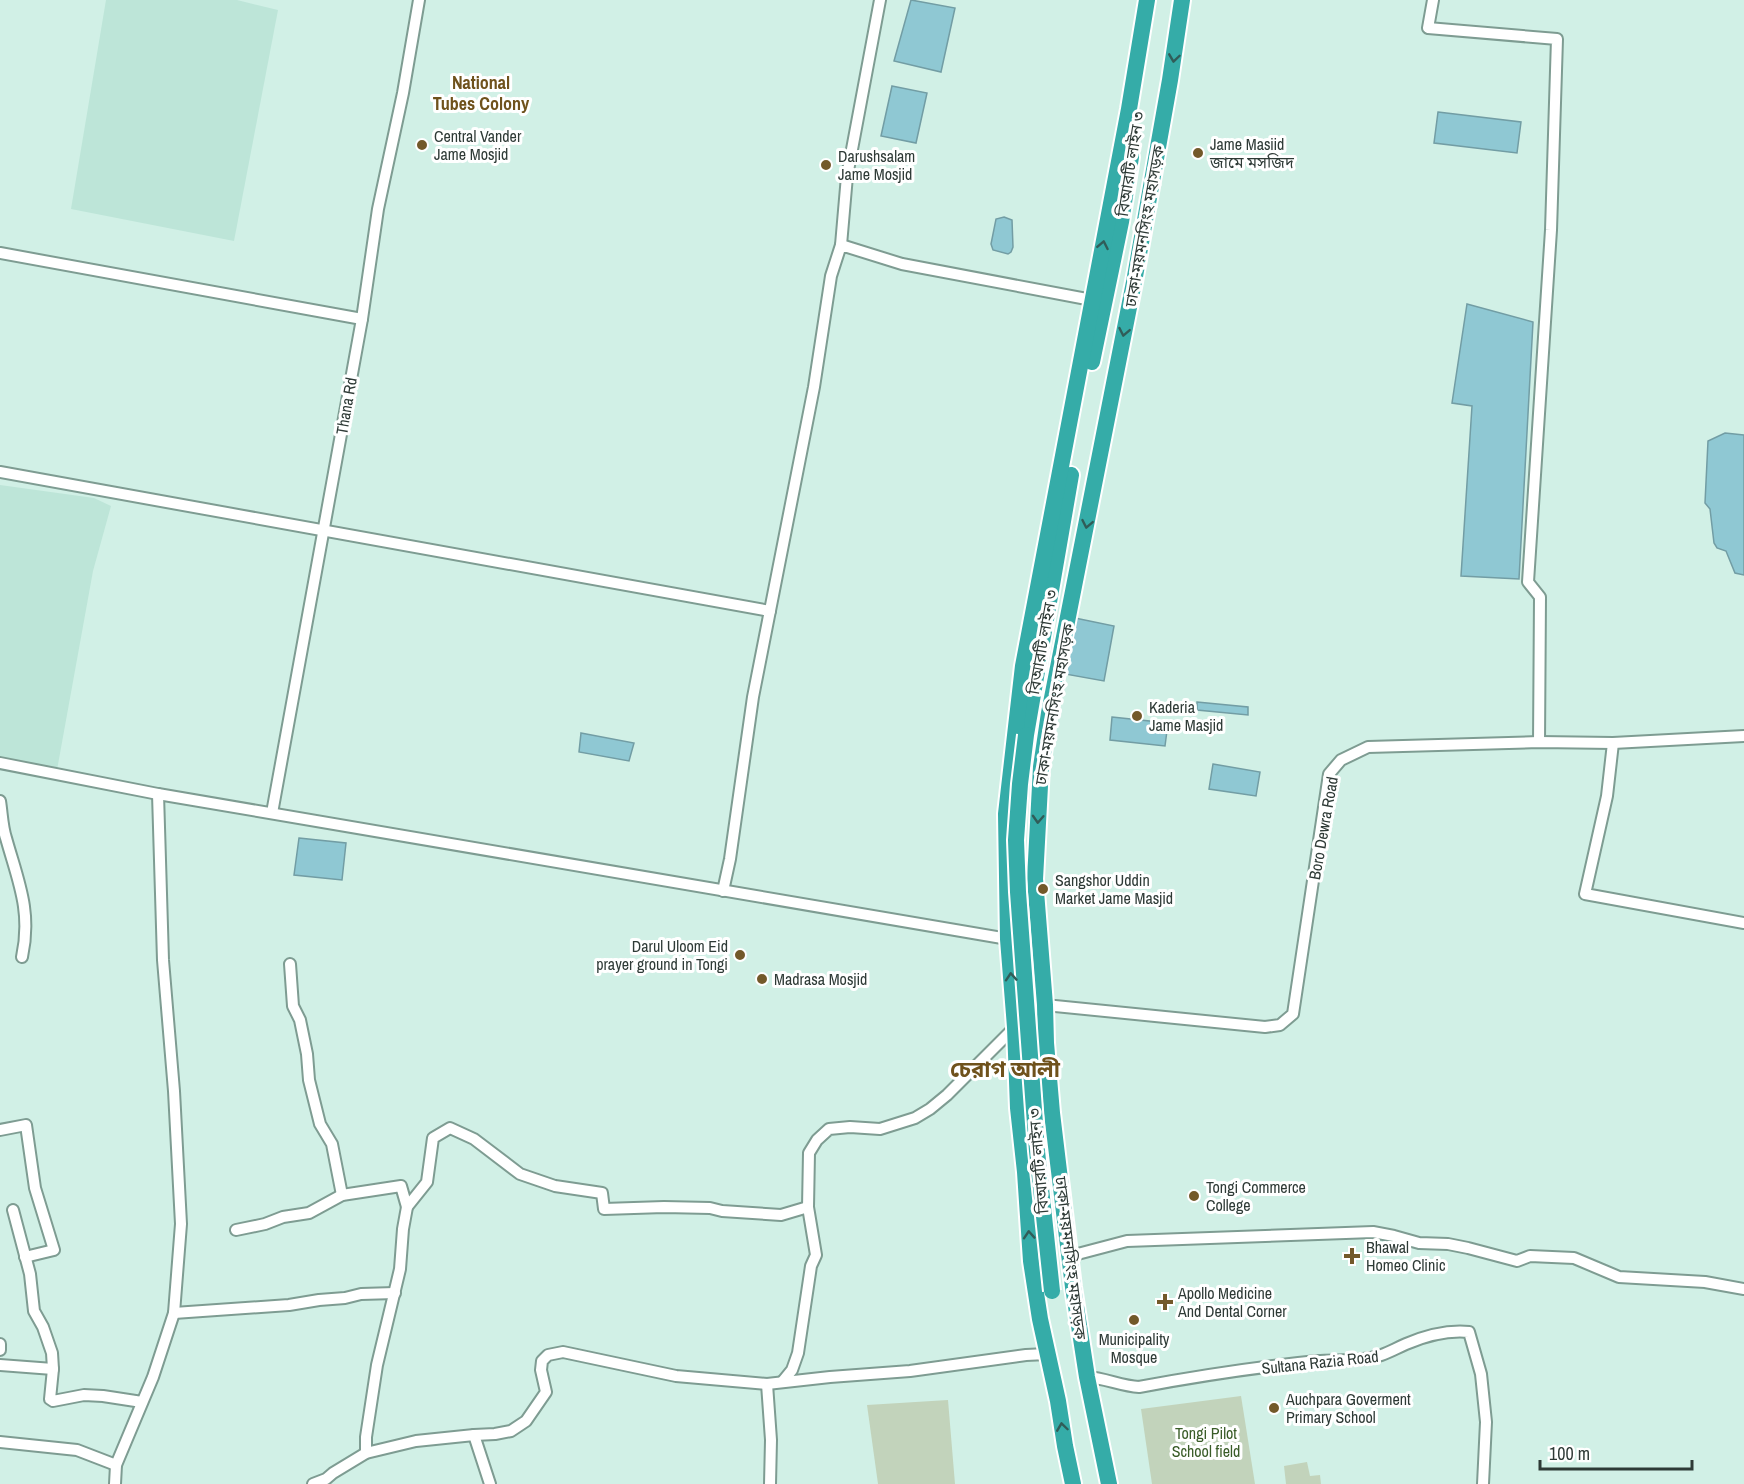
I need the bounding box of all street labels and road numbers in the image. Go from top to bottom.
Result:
street label: বিআরটি লাইন ৩ [1111,110,1149,219]
street label: ঢাকা-ময়মনসিংহ মহাসড়ক [1119,142,1169,310]
street label: Thana Rd [330,376,362,436]
street label: বিআরটি লাইন ৩ [1022,587,1062,697]
street label: ঢাকা-ময়মনসিংহ মহাসড়ক [1029,620,1079,788]
street label: Boro Dewra Road [1303,775,1343,881]
street label: বিআরটি লাইন ৩ [1022,1107,1054,1216]
street label: ঢাকা-ময়মনসিংহ মহাসড়ক [1050,1174,1092,1342]
street label: Sultana Razia Road [1260,1345,1380,1379]

